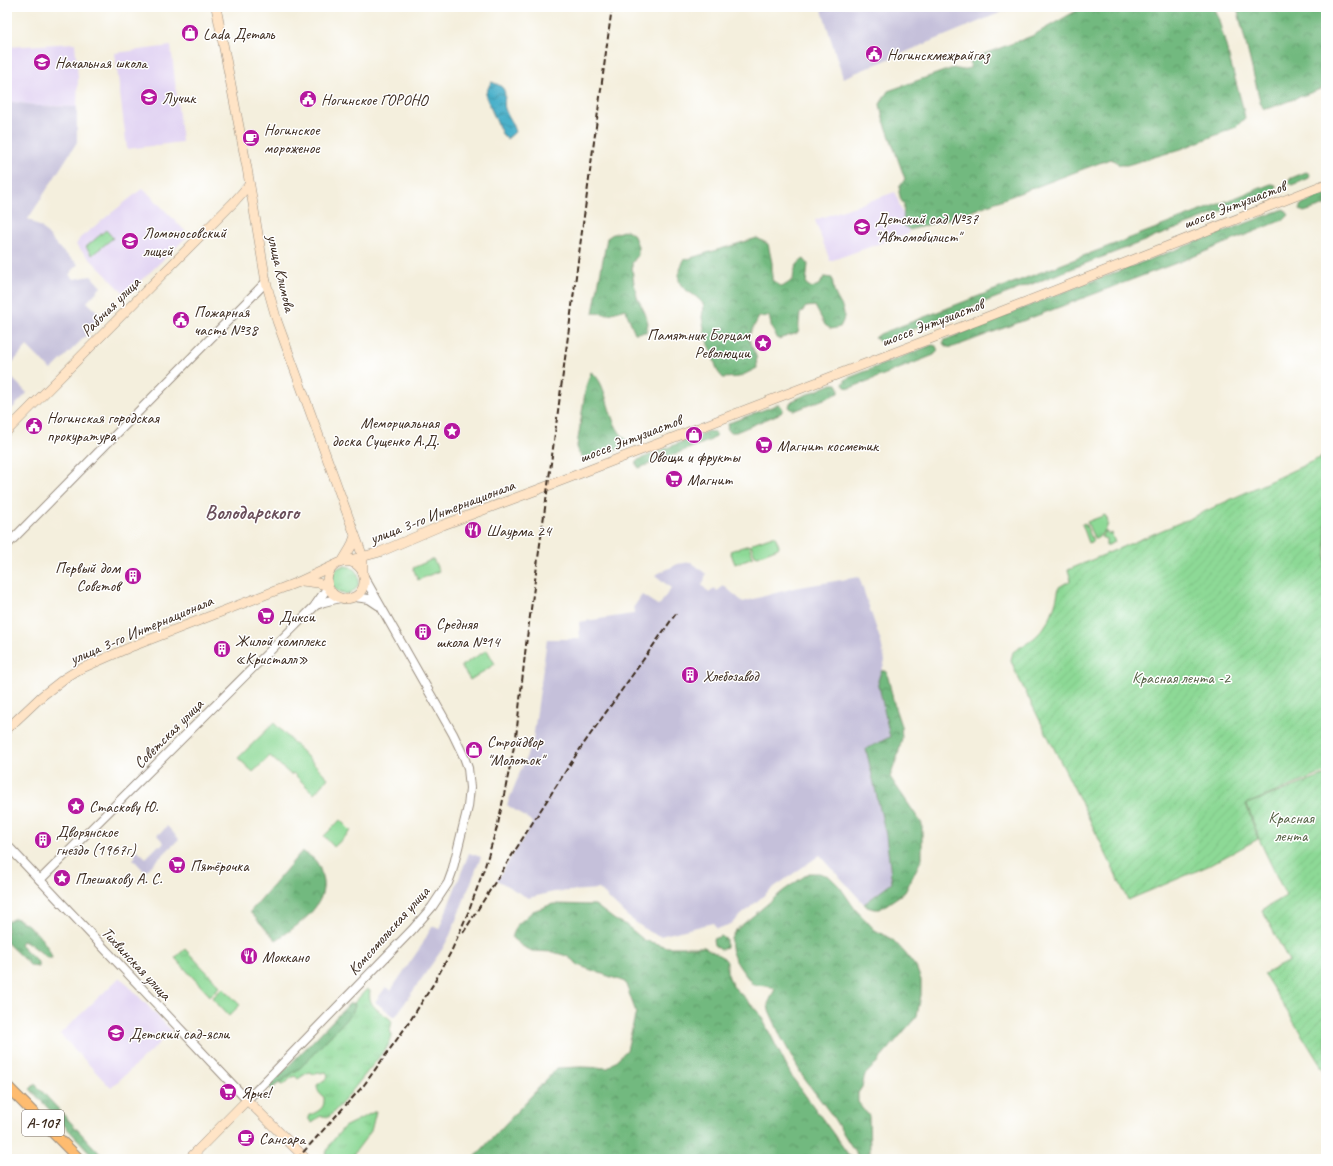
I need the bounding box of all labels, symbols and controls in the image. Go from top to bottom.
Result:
shop icon: Lada Деталь [180,23,200,43]
place label: Lada Деталь [203,24,275,44]
public building icon: Ногинскмежрайгаз [864,44,884,64]
place label: Ногинскмежрайгаз [887,45,990,65]
school or university icon: Начальная школа [32,52,52,72]
place label: Начальная школа [55,53,148,73]
school or university icon: Лучик [139,87,159,107]
place label: Лучик [162,88,197,108]
public building icon: Ногинское ГОРОНО [298,89,318,109]
place label: Ногинское ГОРОНО [321,90,429,110]
place label: Ногинское мороженое [264,120,321,158]
cafe icon: Ногинское мороженое [241,128,261,148]
street label: шоссе Энтузиастов [1180,175,1291,234]
place label: Детский сад №37 "Автомобилист" [875,209,979,247]
school or university icon: Детский сад №37 "Автомобилист" [852,217,872,237]
place label: Ломоносовский лицей [143,223,227,261]
school or university icon: Ломоносовский лицей [120,231,140,251]
street label: улица Климова [262,232,300,315]
street label: Рабочая улица [77,272,145,341]
street label: шоссе Энтузиастов [878,293,989,352]
place label: Пожарная часть №38 [194,302,259,340]
public building icon: Пожарная часть №38 [171,310,191,330]
place label: Памятник Борцам Революции [647,325,751,363]
place icon: Памятник Борцам Революции [753,333,773,353]
place label: Ногинская городская прокуратура [47,408,160,446]
street label: шоссе Энтузиастов [576,409,687,468]
place label: Мемориальная доска Сущенко А.Д. [332,413,441,451]
public building icon: Ногинская городская прокуратура [24,416,44,436]
place icon: Мемориальная доска Сущенко А.Д. [442,421,462,441]
shop icon: Овощи и фрукты [684,425,704,445]
supermarket icon: Магнит косметик [754,435,774,455]
place label: Магнит косметик [777,436,879,456]
place label: Овощи и фрукты [648,447,741,467]
supermarket icon: Магнит [664,469,684,489]
place label: Магнит [687,470,734,490]
street label: улица 3-го Интернационала [366,475,518,549]
district label: Володарского [205,500,301,525]
restaurant icon: Шаурма 24 [463,520,483,540]
place label: Шаурма 24 [486,521,553,541]
place label: Первый дом Советов [55,558,123,596]
building icon: Первый дом Советов [123,566,143,586]
street label: улица 3-го Интернационала [66,590,217,669]
supermarket icon: Дикси [256,606,276,626]
place label: Дикси [279,607,316,627]
place label: Средняя школа №14 [436,614,501,652]
building icon: Средняя школа №14 [413,622,433,642]
place label: Жилой комплекс «Кристалл» [235,631,327,669]
building icon: Жилой комплекс «Кристалл» [212,639,232,659]
building icon: Хлебозавод [680,665,700,685]
place label: Хлебозавод [703,666,760,686]
park label: Красная лента -2 [1132,668,1232,688]
street label: Советская улица [130,694,208,773]
place label: Стройдвор "Молоток" [487,732,547,770]
shop icon: Стройдвор "Молоток" [464,740,484,760]
place icon: Стаскову Ю. [66,796,86,816]
place label: Стаскову Ю. [89,797,159,817]
park label: Красная лента [1268,808,1315,846]
place label: Дворянское гнездо (1967г) [56,822,136,860]
building icon: Дворянское гнездо (1967г) [33,830,53,850]
supermarket icon: Пятёрочка [167,855,187,875]
place label: Пятёрочка [190,856,250,876]
place icon: Плешакову А. С. [52,868,72,888]
place label: Плешакову А. С. [75,869,163,889]
street label: Комсомольская улица [344,881,435,979]
street label: Тихвинская улица [97,923,176,1005]
restaurant icon: Моккано [239,946,259,966]
place label: Моккано [262,947,310,967]
school or university icon: Детский сад-ясли [106,1023,126,1043]
place label: Детский сад-ясли [129,1024,230,1044]
supermarket icon: Ярче! [218,1082,238,1102]
place label: Ярче! [241,1083,274,1103]
road number: А-107 [22,1110,64,1136]
cafe icon: Сансара [236,1128,256,1148]
place label: Сансара [259,1129,306,1149]

